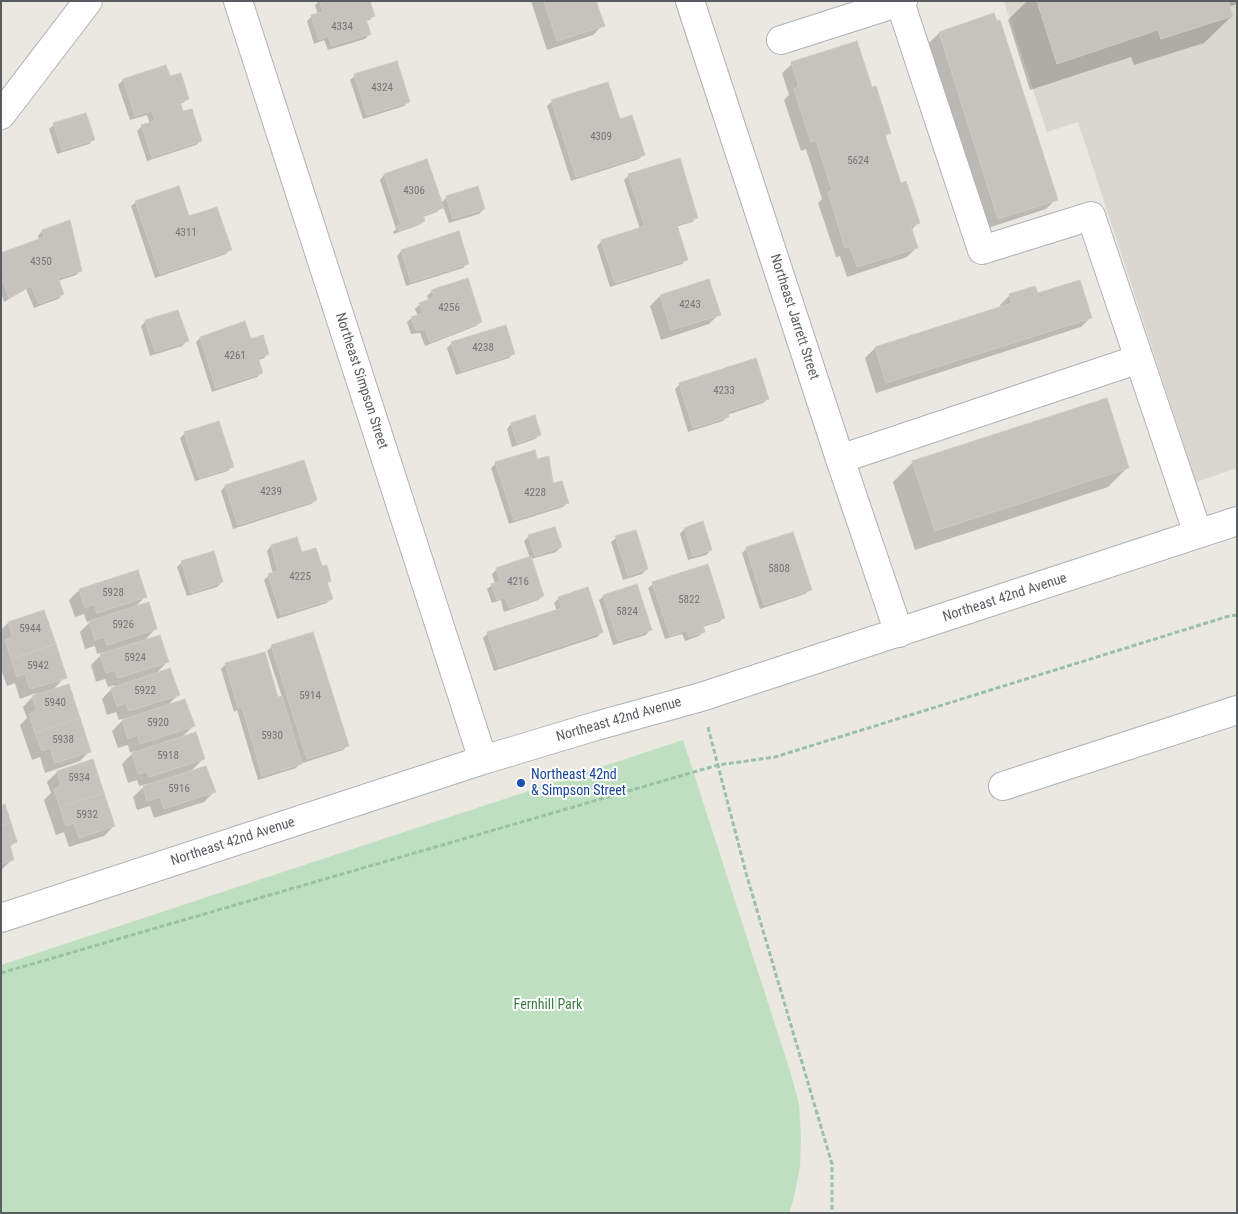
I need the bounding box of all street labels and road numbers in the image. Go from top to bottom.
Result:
street label: Northeast Jarrett Street [766,252,822,382]
street label: Northeast Simpson Street [331,311,391,451]
street label: Northeast 42nd Avenue [941,570,1069,626]
street label: Northeast 42nd Avenue [555,694,683,746]
street label: Northeast 42nd Avenue [169,814,297,870]

